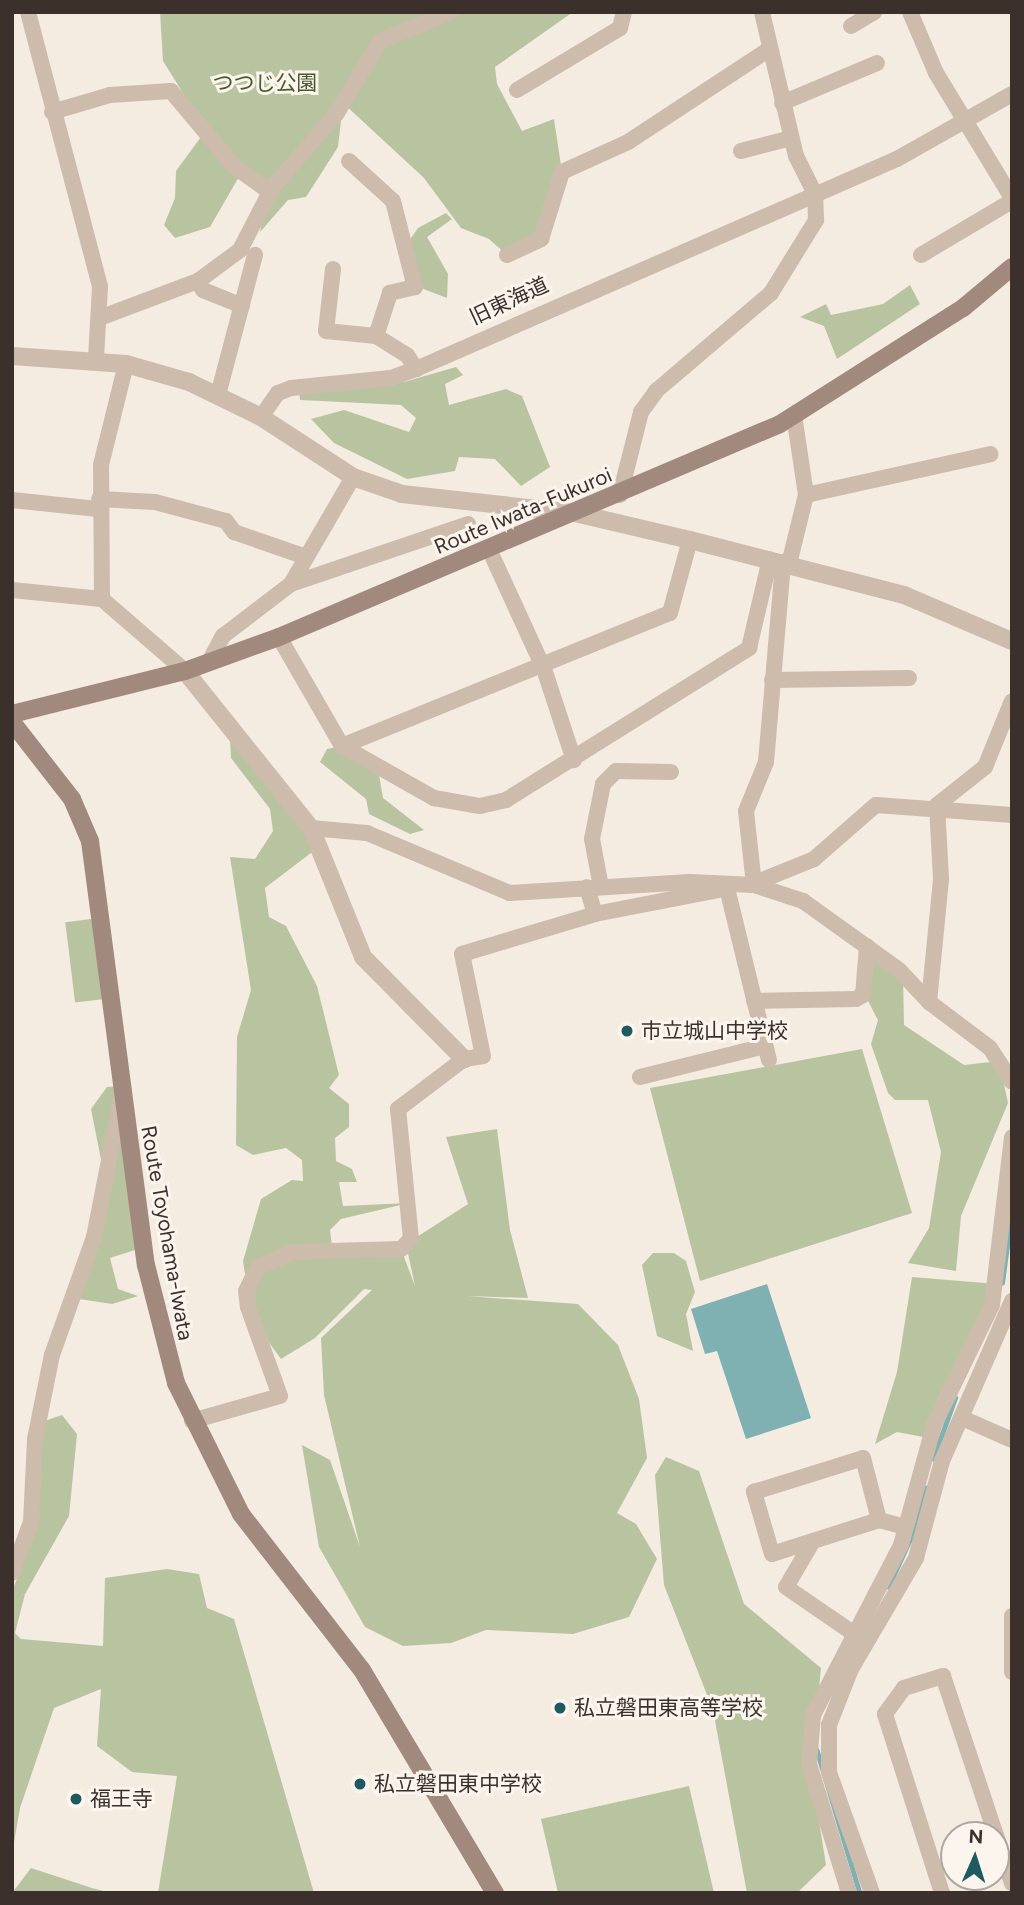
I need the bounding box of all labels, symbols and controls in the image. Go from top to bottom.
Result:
park label: つつじ公園 [213,70,317,96]
street label: 旧東海道 [466,272,552,330]
street label: Route Iwata-Fukuroi [430,462,616,560]
place label: 市立城山中学校 [641,1018,788,1044]
marker: 市立城山中学校 [619,1023,635,1039]
street label: Route Toyohama-Iwata [136,1124,198,1342]
place label: 私立磐田東高等学校 [574,1695,763,1721]
marker: 私立磐田東高等学校 [552,1700,568,1716]
place label: 私立磐田東中学校 [374,1771,542,1797]
marker: 私立磐田東中学校 [352,1776,368,1792]
place label: 福王寺 [90,1786,153,1812]
marker: 福王寺 [68,1791,84,1807]
north arrow [940,1821,1010,1891]
text: N [968,1825,984,1848]

